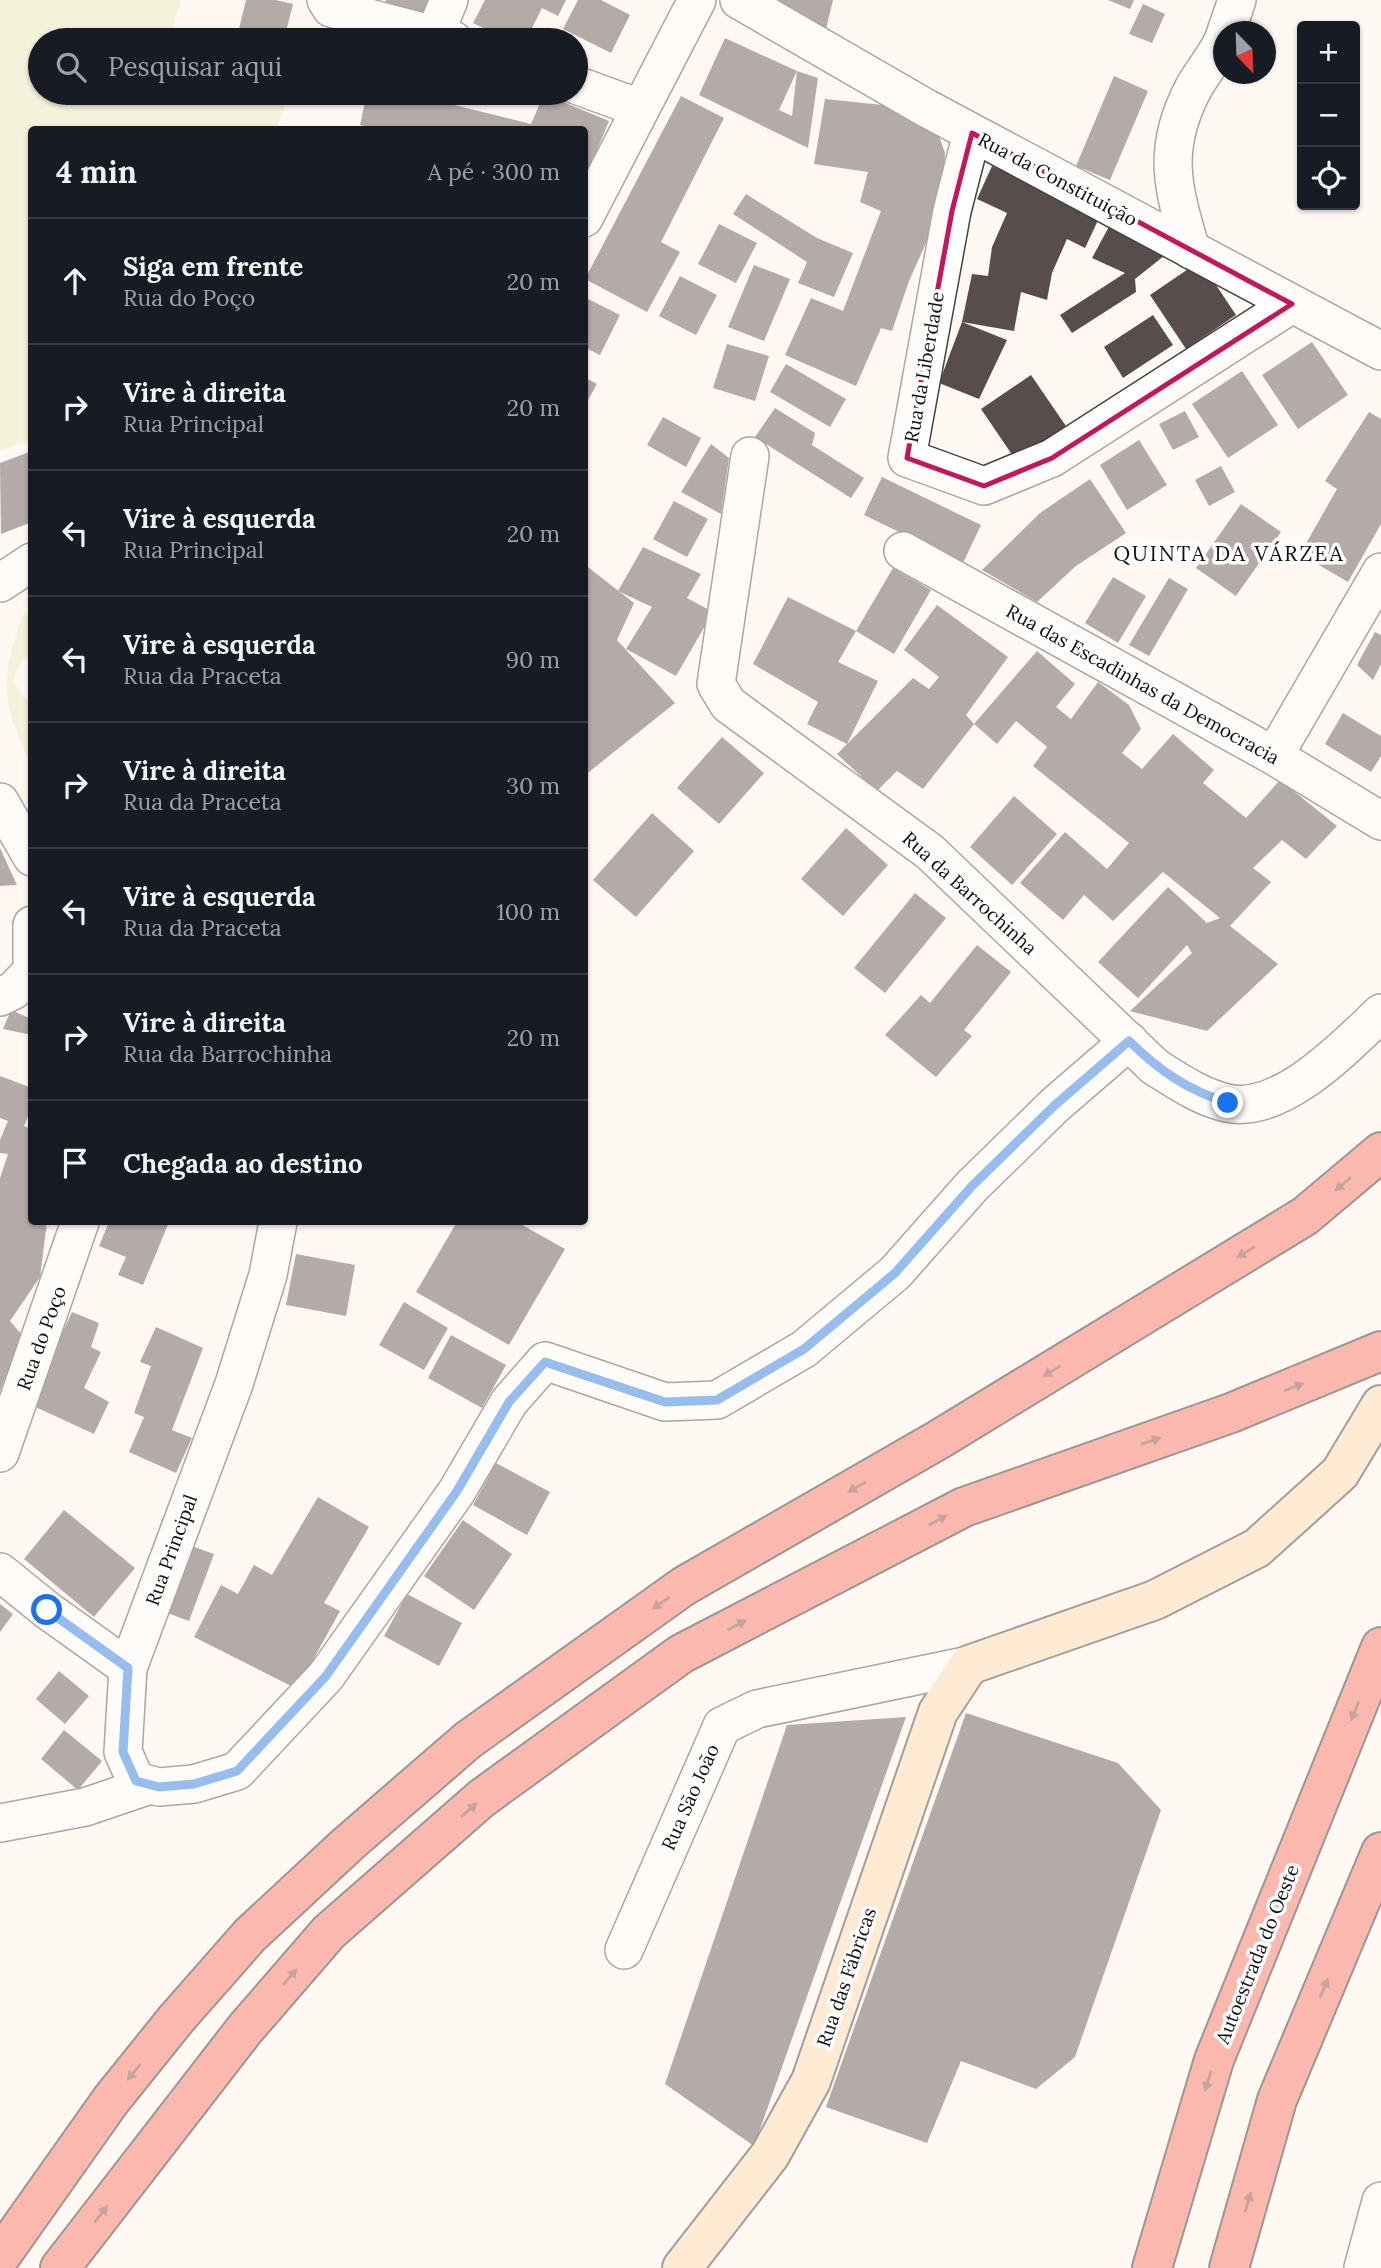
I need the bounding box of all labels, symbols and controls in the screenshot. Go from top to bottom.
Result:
north arrow [1213,21,1276,84]
map controls [1297,21,1360,210]
button: + [1297,21,1360,84]
search box [28,28,588,105]
icon: search [52,48,90,86]
text: Pesquisar aqui [108,50,282,83]
button: − [1297,84,1360,147]
street label: Rua da Constituição [974,127,1142,231]
button: locate [1297,147,1360,210]
text: 4 min [56,153,137,191]
text: A pé · 300 m [428,157,560,186]
text: Siga em frente [123,250,303,283]
icon: ahead [56,262,94,300]
text: 20 m [507,267,560,296]
text: Rua do Poço [123,283,255,312]
street label: Rua da Liberdade [899,290,949,444]
text: Vire à direita [123,376,286,409]
icon: right [56,388,94,426]
text: 20 m [507,393,560,422]
text: Rua Principal [123,409,264,438]
text: Vire à esquerda [123,502,316,535]
icon: left [56,514,94,552]
text: 20 m [507,519,560,548]
text: Rua Principal [123,535,264,564]
district label: QUINTA DA VÁRZEA [1113,540,1345,567]
street label: Rua das Escadinhas da Democracia [1002,599,1284,769]
text: Vire à esquerda [123,628,316,661]
icon: left [56,640,94,678]
text: 90 m [506,645,560,674]
text: Rua da Praceta [123,661,282,690]
text: Vire à direita [123,754,286,787]
icon: right [56,766,94,804]
text: 30 m [506,771,560,800]
text: Rua da Praceta [123,787,282,816]
street label: Rua da Barrochinha [898,826,1042,960]
text: Vire à esquerda [123,880,316,913]
icon: left [56,892,94,930]
text: 100 m [496,897,560,926]
text: Rua da Praceta [123,913,282,942]
text: Vire à direita [123,1006,286,1039]
icon: right [56,1018,94,1056]
text: 20 m [507,1023,560,1052]
text: Rua da Barrochinha [123,1039,332,1068]
route end [1212,1087,1243,1118]
icon: arrive [56,1144,94,1182]
text: Chegada ao destino [123,1147,363,1180]
one-way arrow [1334,1176,1351,1191]
one-way arrow [1237,1245,1256,1258]
street label: Rua do Poço [11,1283,71,1393]
one-way arrow [1043,1364,1062,1377]
one-way arrow [1284,1381,1305,1392]
one-way arrow [1141,1435,1162,1446]
one-way arrow [847,1481,867,1493]
street label: Rua Principal [140,1491,202,1609]
one-way arrow [929,1515,949,1527]
route start [31,1594,62,1625]
one-way arrow [652,1596,670,1610]
one-way arrow [727,1620,747,1631]
one-way arrow [1350,1700,1361,1721]
street label: Rua São João [656,1740,724,1854]
one-way arrow [460,1802,477,1818]
street label: Autoestrada do Oeste [1210,1861,1304,2048]
street label: Rua das Fábricas [811,1904,881,2050]
one-way arrow [282,1969,297,1986]
one-way arrow [1318,1978,1329,1999]
one-way arrow [127,2063,142,2080]
one-way arrow [1202,2071,1212,2092]
one-way arrow [1243,2192,1253,2213]
one-way arrow [94,2205,108,2223]

